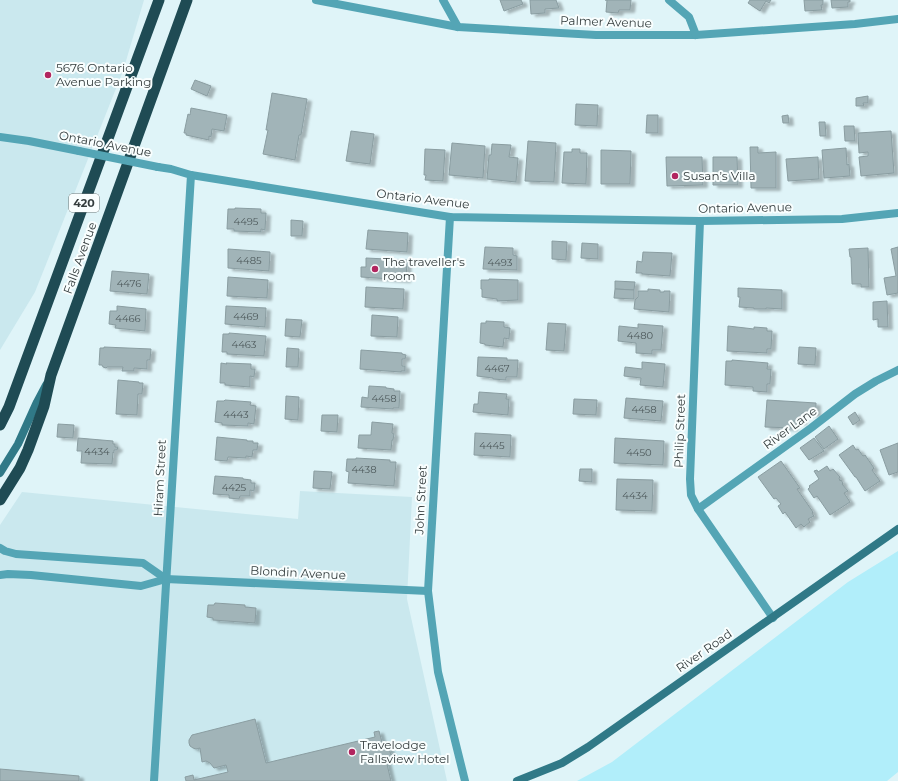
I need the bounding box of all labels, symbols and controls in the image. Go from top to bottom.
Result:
street label: Palmer Avenue [560,12,652,31]
place label: 5676 Ontario Avenue Parking [56,60,151,89]
marker: 5676 Ontario Avenue Parking [43,70,53,80]
street label: Ontario Avenue [58,127,153,160]
place label: Susan’s Villa [683,168,756,183]
marker: Susan’s Villa [670,171,680,181]
street label: Ontario Avenue [376,185,471,212]
road number: 420 [69,194,99,212]
street label: Ontario Avenue [698,199,792,216]
house number: 4495 [234,215,259,228]
street label: Falls Avenue [60,220,99,296]
house number: 4485 [236,254,262,267]
place label: The traveller's room [383,254,465,283]
house number: 4493 [488,256,513,269]
marker: The traveller's room [370,264,380,274]
house number: 4476 [117,277,141,290]
house number: 4469 [233,310,259,323]
house number: 4466 [115,312,141,325]
house number: 4480 [627,329,654,342]
house number: 4463 [232,338,257,351]
house number: 4467 [484,362,510,375]
house number: 4458 [371,392,397,405]
street label: Philip Street [671,394,688,468]
house number: 4458 [631,403,657,416]
street label: River Lane [760,403,820,452]
house number: 4443 [223,408,249,421]
street label: Hiram Street [150,439,169,517]
house number: 4445 [479,439,505,452]
house number: 4434 [84,445,110,458]
house number: 4450 [626,446,652,459]
house number: 4438 [351,463,377,476]
street label: John Street [411,465,430,536]
house number: 4425 [222,481,247,494]
house number: 4434 [622,489,648,502]
street label: Blondin Avenue [250,563,346,582]
street label: River Road [673,626,735,675]
place label: Travelodge Fallsview Hotel [360,737,450,766]
marker: Travelodge Fallsview Hotel [347,747,357,757]

